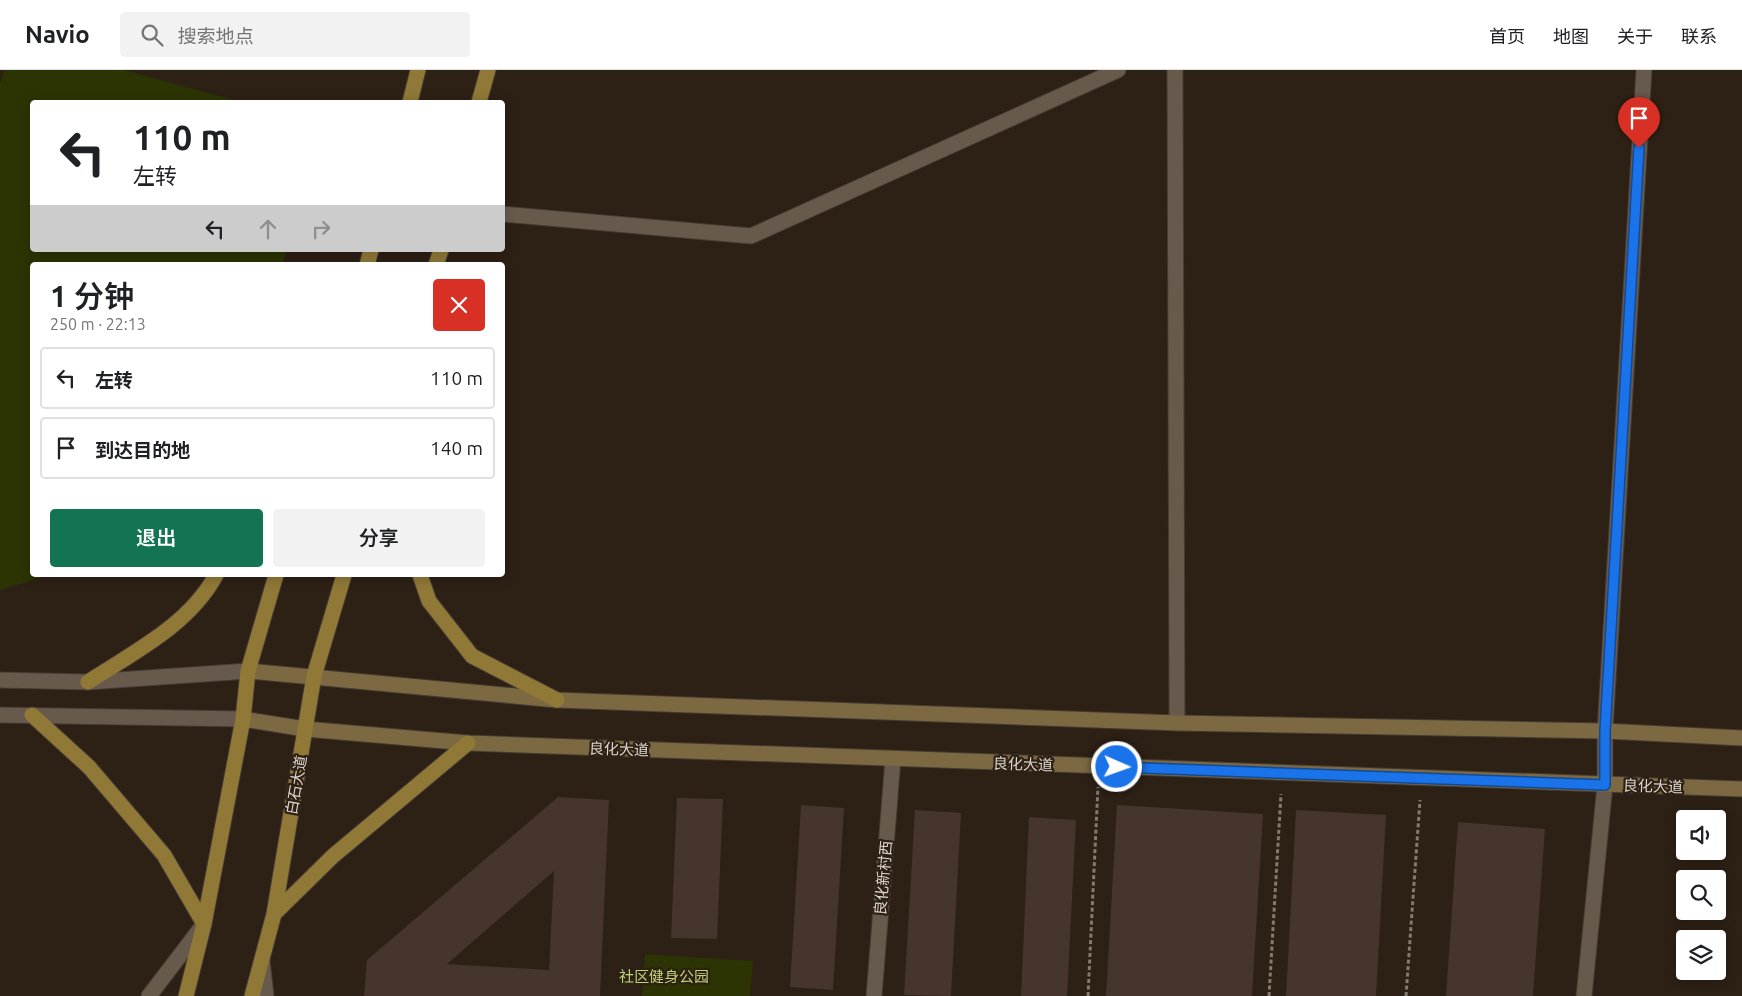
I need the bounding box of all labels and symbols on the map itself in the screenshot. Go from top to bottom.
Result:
pin [1618,97,1660,148]
street label: 良化大道 [589,739,649,759]
position arrow [1090,740,1142,792]
street label: 白石大道 [282,754,310,816]
street label: 良化大道 [993,754,1053,774]
street label: 良化大道 [1623,776,1683,796]
street label: 良化新村西 [871,840,895,916]
park label: 社区健身公园 [619,968,709,985]

